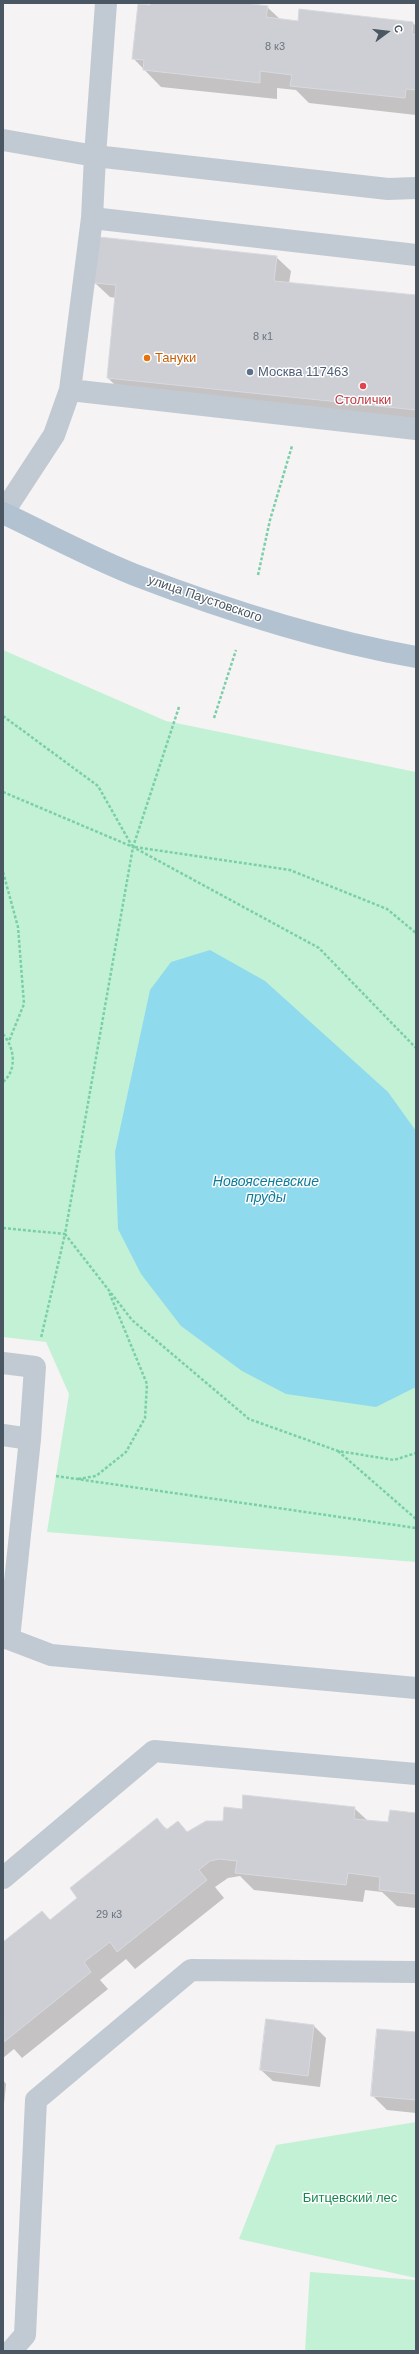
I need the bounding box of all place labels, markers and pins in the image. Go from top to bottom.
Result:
place label: Тануки [155,350,196,366]
marker: Тануки [142,353,152,363]
place label: Москва 117463 [258,364,348,380]
marker: Москва 117463 [245,367,255,377]
marker: Столички [358,381,368,391]
place label: Столички [335,392,391,408]

